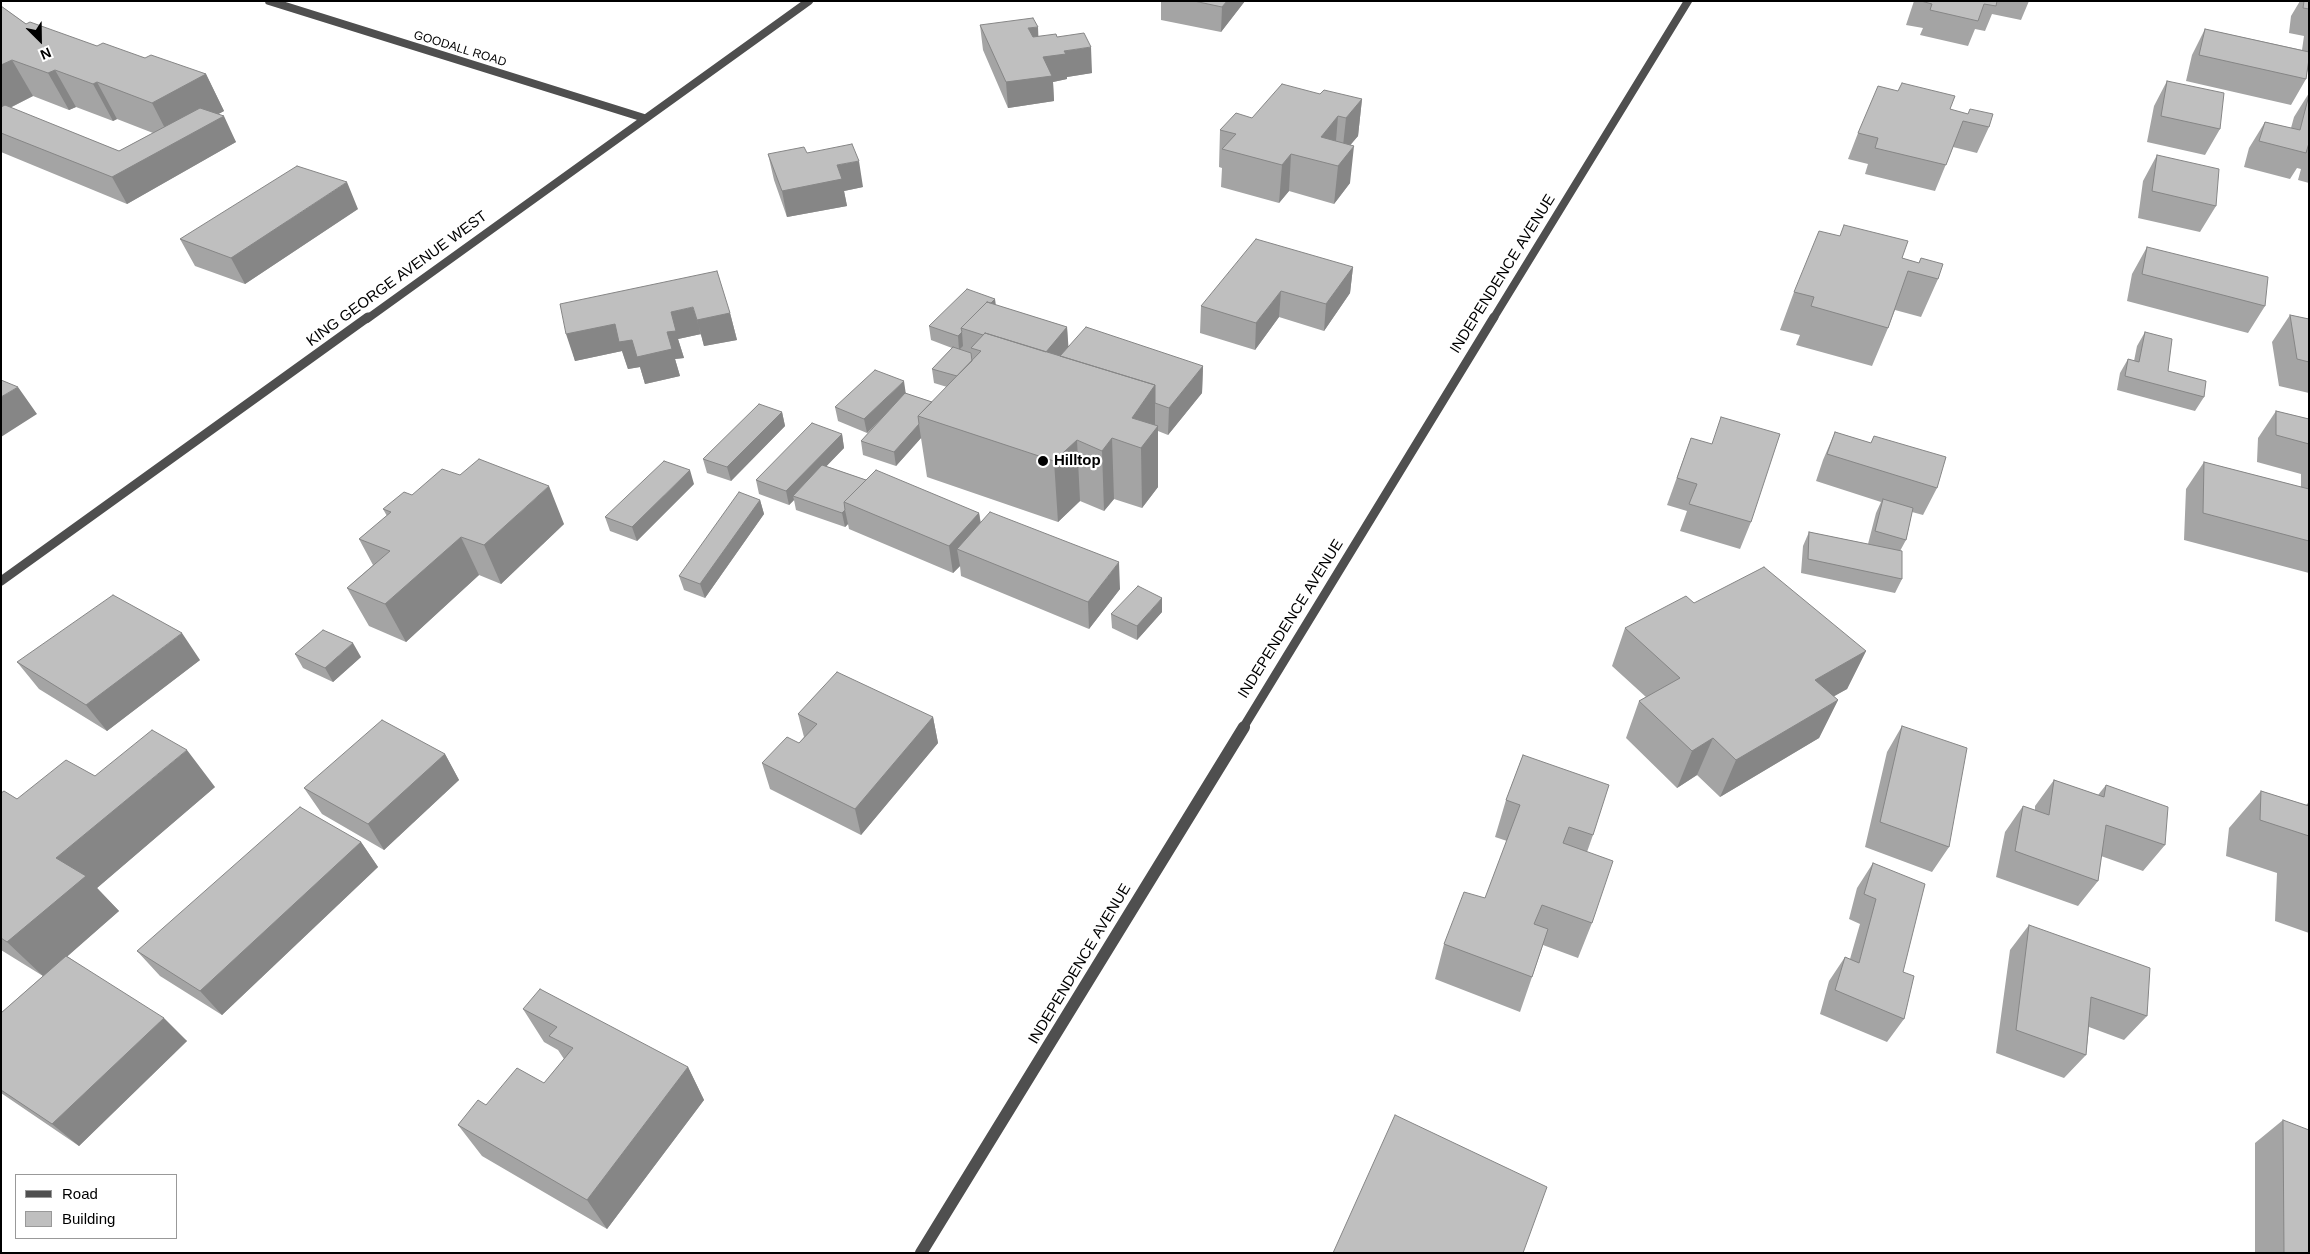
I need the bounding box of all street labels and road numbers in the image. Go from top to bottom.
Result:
street label: GOODALL ROAD [412,28,508,70]
street label: INDEPENDENCE AVENUE [1447,191,1559,357]
street label: KING GEORGE AVENUE WEST [303,207,491,351]
street label: INDEPENDENCE AVENUE [1235,536,1347,702]
street label: INDEPENDENCE AVENUE [1025,881,1135,1047]

